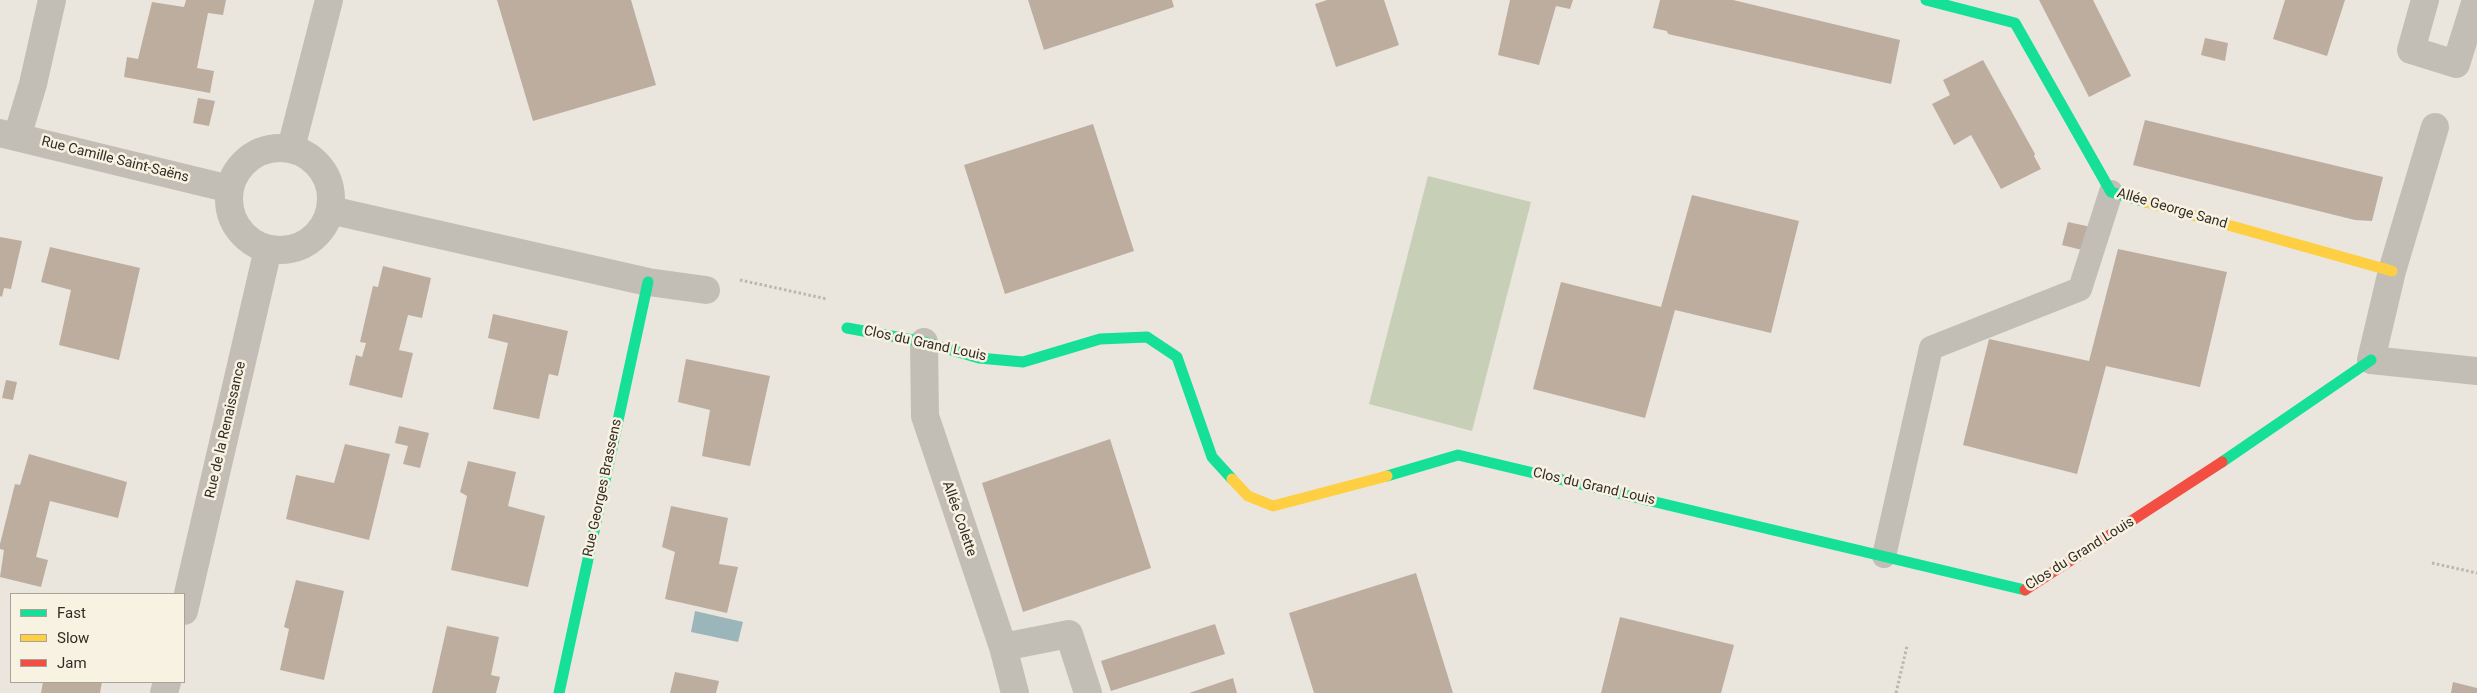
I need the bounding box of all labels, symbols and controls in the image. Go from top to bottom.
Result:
street label: Rue Camille Saint-Saëns [40,134,190,186]
street label: Allée George Sand [2115,185,2229,233]
street label: Clos du Grand Louis [862,323,988,365]
street label: Rue de la Renaissance [202,360,250,500]
street label: Rue Georges Brassens [580,418,626,558]
street label: Clos du Grand Louis [1531,465,1657,509]
street label: Allée Colette [938,479,980,559]
street label: Clos du Grand Louis [2023,514,2137,594]
legend [10,593,185,683]
text: Fast [57,604,86,622]
text: Slow [57,629,89,647]
text: Jam [57,654,87,672]

